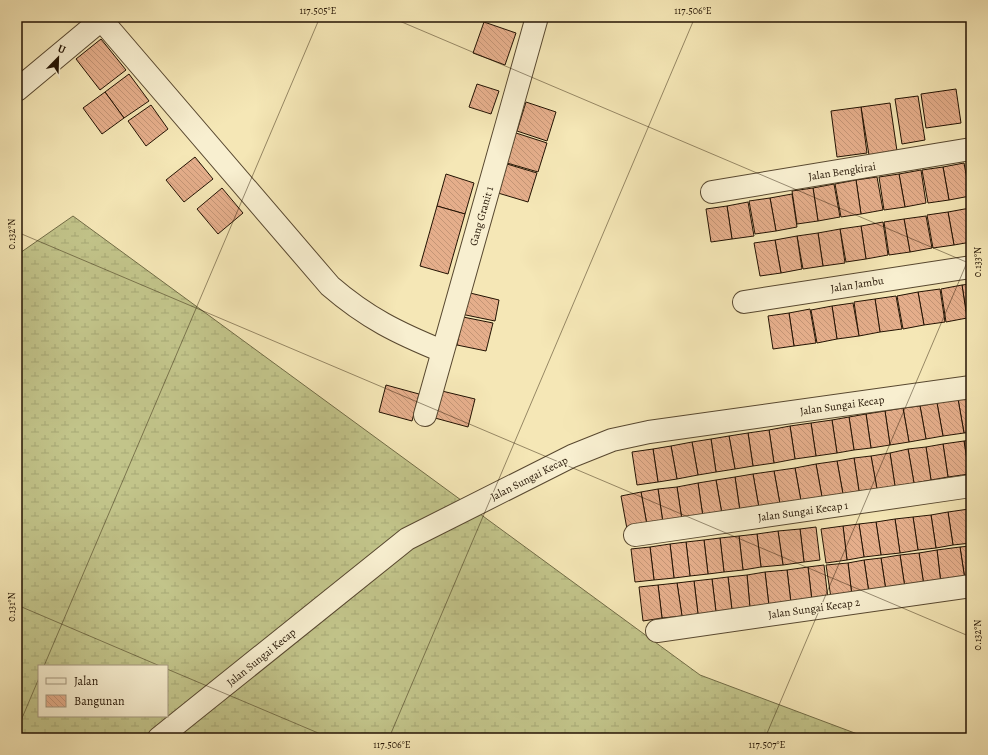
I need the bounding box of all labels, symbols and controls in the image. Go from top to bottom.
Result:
text: 117.505°E [300,4,337,17]
text: 117.506°E [674,4,712,17]
north arrow [38,38,78,78]
text: U [55,41,69,58]
street label: Jalan Bengkirai [807,159,877,184]
street label: Gang Granit 1 [466,184,497,248]
text: 0.132°N [5,219,18,249]
text: 0.133°N [971,247,984,277]
street label: Jalan Jambu [829,273,885,296]
street label: Jalan Sungai Kecap [799,392,885,419]
street label: Jalan Sungai Kecap [488,452,571,504]
street label: Jalan Sungai Kecap 1 [757,498,849,525]
text: 0.131°N [5,592,18,622]
street label: Jalan Sungai Kecap 2 [767,595,861,622]
text: 0.132°N [971,620,984,650]
street label: Jalan Sungai Kecap [224,625,299,690]
legend [38,665,168,717]
text: Jalan [74,673,99,689]
text: Bangunan [74,693,125,709]
text: 117.506°E [373,738,411,751]
text: 117.507°E [749,738,786,751]

